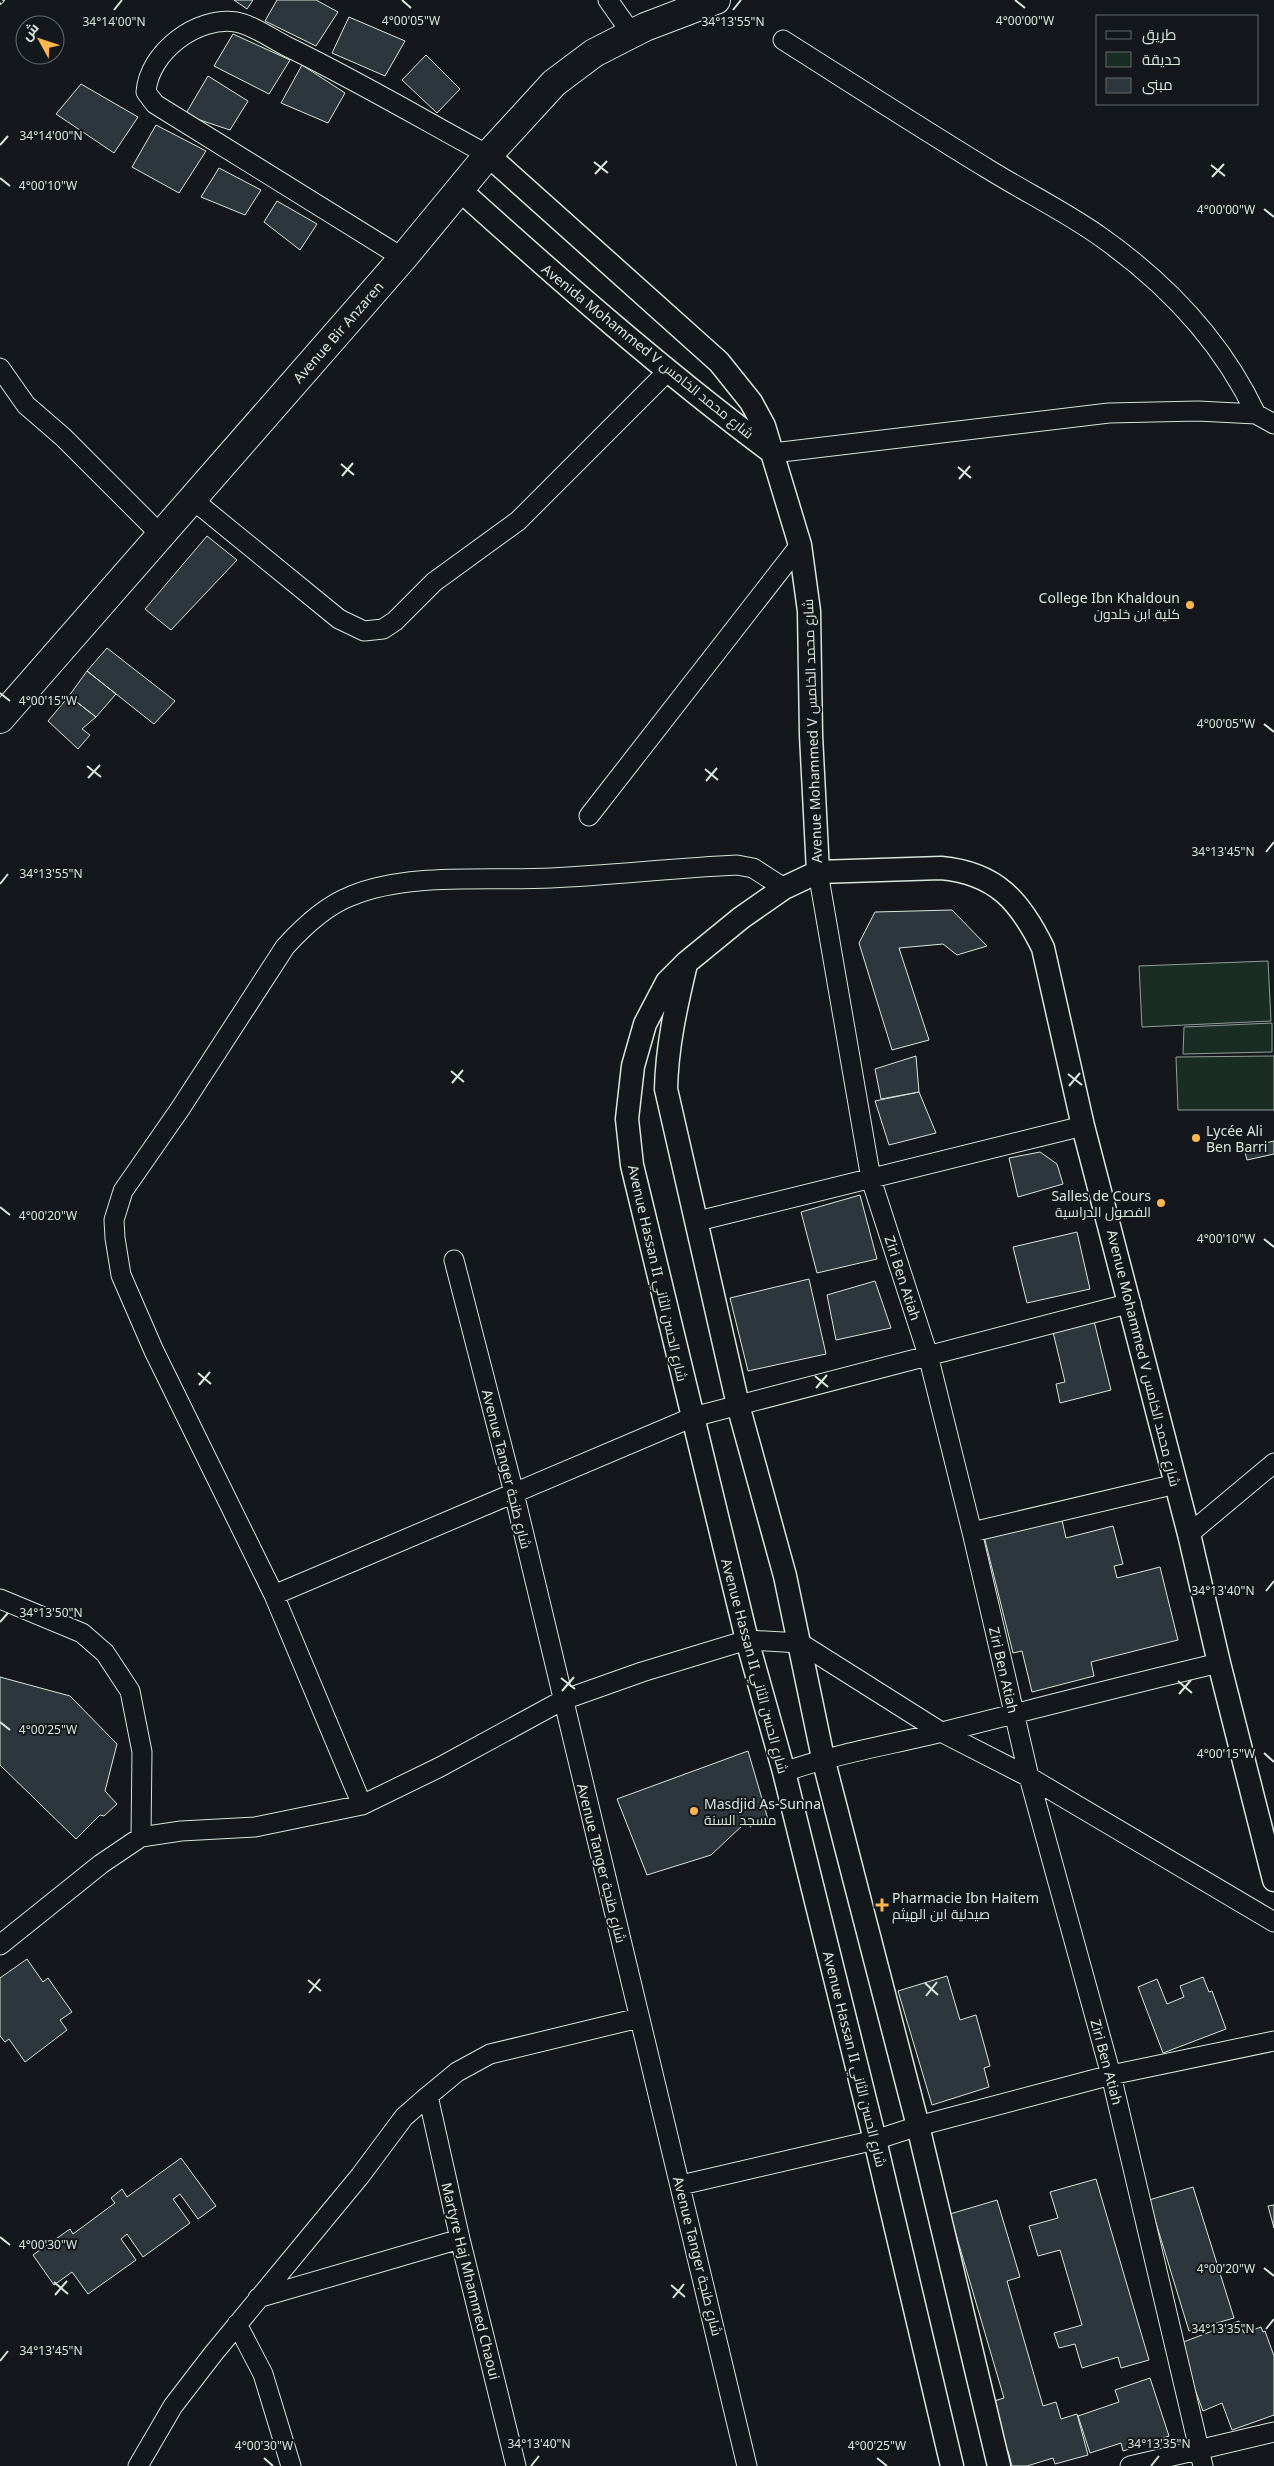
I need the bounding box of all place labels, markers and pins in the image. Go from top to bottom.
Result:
place label: College Ibn Khaldoun كلية ابن خلدون [1039,588,1180,623]
marker: College Ibn Khaldoun كلية ابن خلدون [1184,599,1196,611]
place label: Lycée Ali Ben Barri [1206,1121,1267,1156]
marker: Lycée Ali Ben Barri [1190,1132,1202,1144]
place label: Salles de Cours الفصول الدراسية [1051,1186,1151,1221]
marker: Salles de Cours الفصول الدراسية [1155,1197,1167,1209]
place label: Masdjid As-Sunna مسجد السنة [704,1794,821,1829]
marker: Masdjid As-Sunna مسجد السنة [688,1805,700,1817]
place label: Pharmacie Ibn Haitem صيدلية ابن الهيثم [892,1888,1039,1924]
marker: Pharmacie Ibn Haitem صيدلية ابن الهيثم [876,1899,888,1911]

